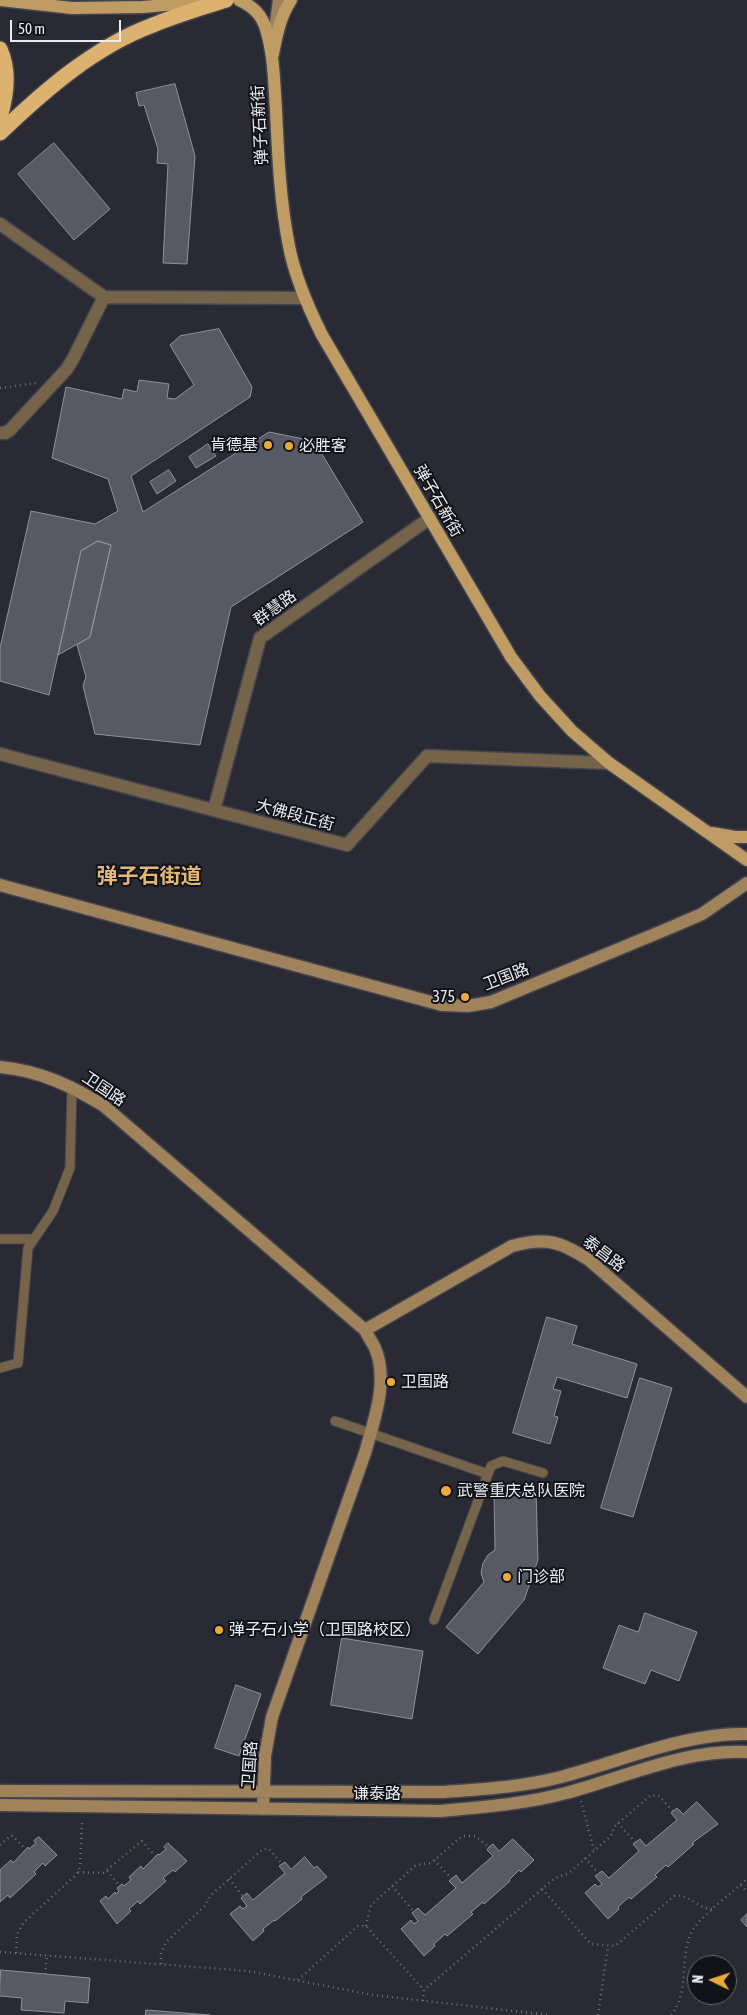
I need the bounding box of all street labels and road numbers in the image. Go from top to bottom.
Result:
street label: 弹子石新街 [248,85,272,165]
street label: 弹子石新街 [410,462,466,540]
street label: 群慧路 [250,586,300,630]
street label: 大佛段正街 [254,795,336,835]
street label: 卫国路 [480,959,532,995]
street label: 卫国路 [79,1068,129,1110]
street label: 泰昌路 [579,1232,629,1276]
street label: 卫国路 [239,1740,261,1790]
street label: 谦泰路 [353,1784,401,1804]

